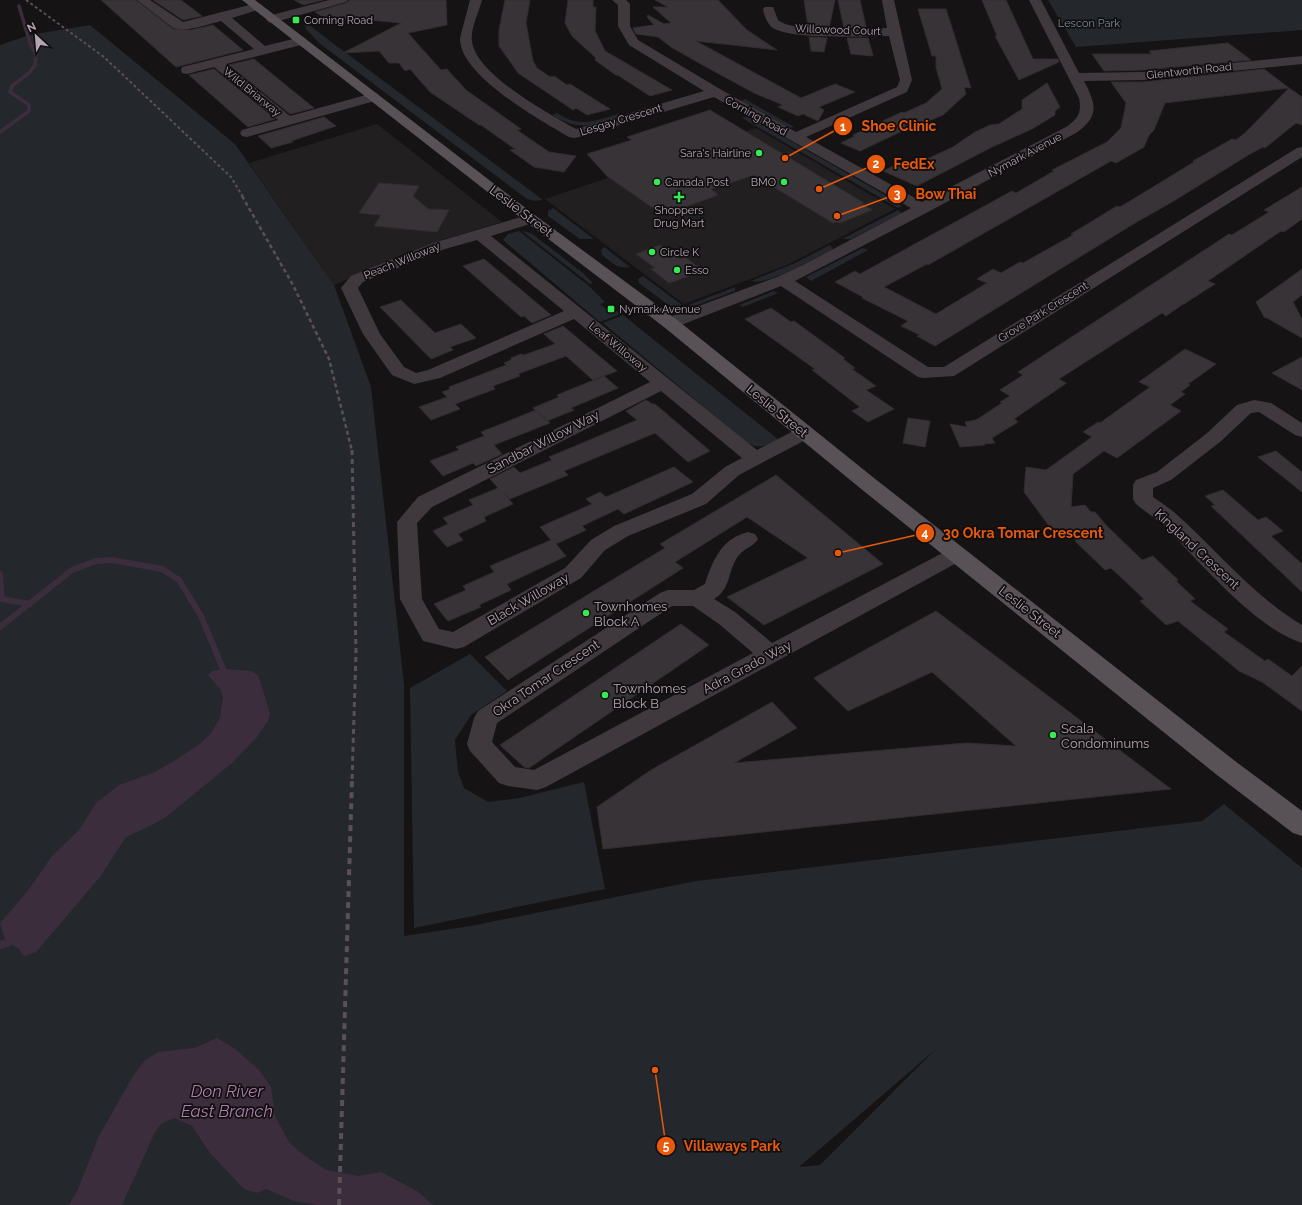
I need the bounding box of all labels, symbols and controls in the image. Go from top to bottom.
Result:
place label: Corning Road [304,14,373,27]
marker: Corning Road [291,15,301,25]
north arrow [16,16,56,56]
park label: Lescon Park [1058,17,1120,30]
text: N [25,20,38,35]
street label: Willowood Court [795,22,881,38]
street label: Glentworth Road [1146,60,1232,82]
street label: Wild Briarway [220,65,284,119]
street label: Corning Road [723,94,790,139]
street label: Lesgay Crescent [579,101,664,139]
callout: Shoe Clinic [833,113,944,139]
text: Shoe Clinic [862,118,936,134]
text: 1 [840,120,846,134]
street label: Nymark Avenue [986,130,1064,180]
place label: Sara's Hairline [680,147,752,160]
marker: Sara's Hairline [754,148,764,158]
callout: FedEx [866,151,943,177]
text: FedEx [894,156,935,172]
text: 2 [873,157,880,171]
place label: Canada Post [665,176,729,189]
place label: BMO [751,176,776,189]
marker: Canada Post [652,177,662,187]
marker: BMO [779,177,789,187]
callout: Bow Thai [887,181,984,207]
street label: Leslie Street [487,183,556,240]
text: Bow Thai [916,186,976,202]
text: 3 [894,187,901,201]
marker: Shoppers Drug Mart [674,192,684,202]
place label: Shoppers Drug Mart [654,204,705,230]
street label: Peach Willoway [362,240,442,282]
place label: Circle K [660,246,700,259]
marker: Circle K [647,247,657,257]
place label: Esso [685,264,709,277]
marker: Esso [672,265,682,275]
street label: Grove Park Crescent [996,279,1091,345]
place label: Nymark Avenue [619,303,701,316]
marker: Nymark Avenue [606,304,616,314]
street label: Leaf Willoway [586,320,650,375]
street label: Leslie Street [743,382,811,441]
street label: Sandbar Willow Way [484,407,602,477]
street label: Kingland Crescent [1152,506,1243,592]
callout: 30 Okra Tomar Crescent [915,520,1112,546]
text: 30 Okra Tomar Crescent [943,525,1104,541]
text: 4 [922,526,929,540]
street label: Black Willoway [485,570,571,628]
street label: Leslie Street [996,583,1065,641]
place label: Townhomes Block A [594,599,667,629]
marker: Townhomes Block A [581,608,591,618]
street label: Okra Tomar Crescent [490,636,603,719]
street label: Adra Grado Way [700,637,794,697]
place label: Townhomes Block B [613,681,686,711]
marker: Townhomes Block B [600,690,610,700]
place label: Scala Condominums [1061,721,1149,751]
marker: Scala Condominums [1048,730,1058,740]
water label: Don River East Branch [181,1081,273,1121]
callout: Villaways Park [656,1133,788,1159]
text: Villaways Park [684,1138,781,1154]
text: 5 [663,1139,670,1153]

